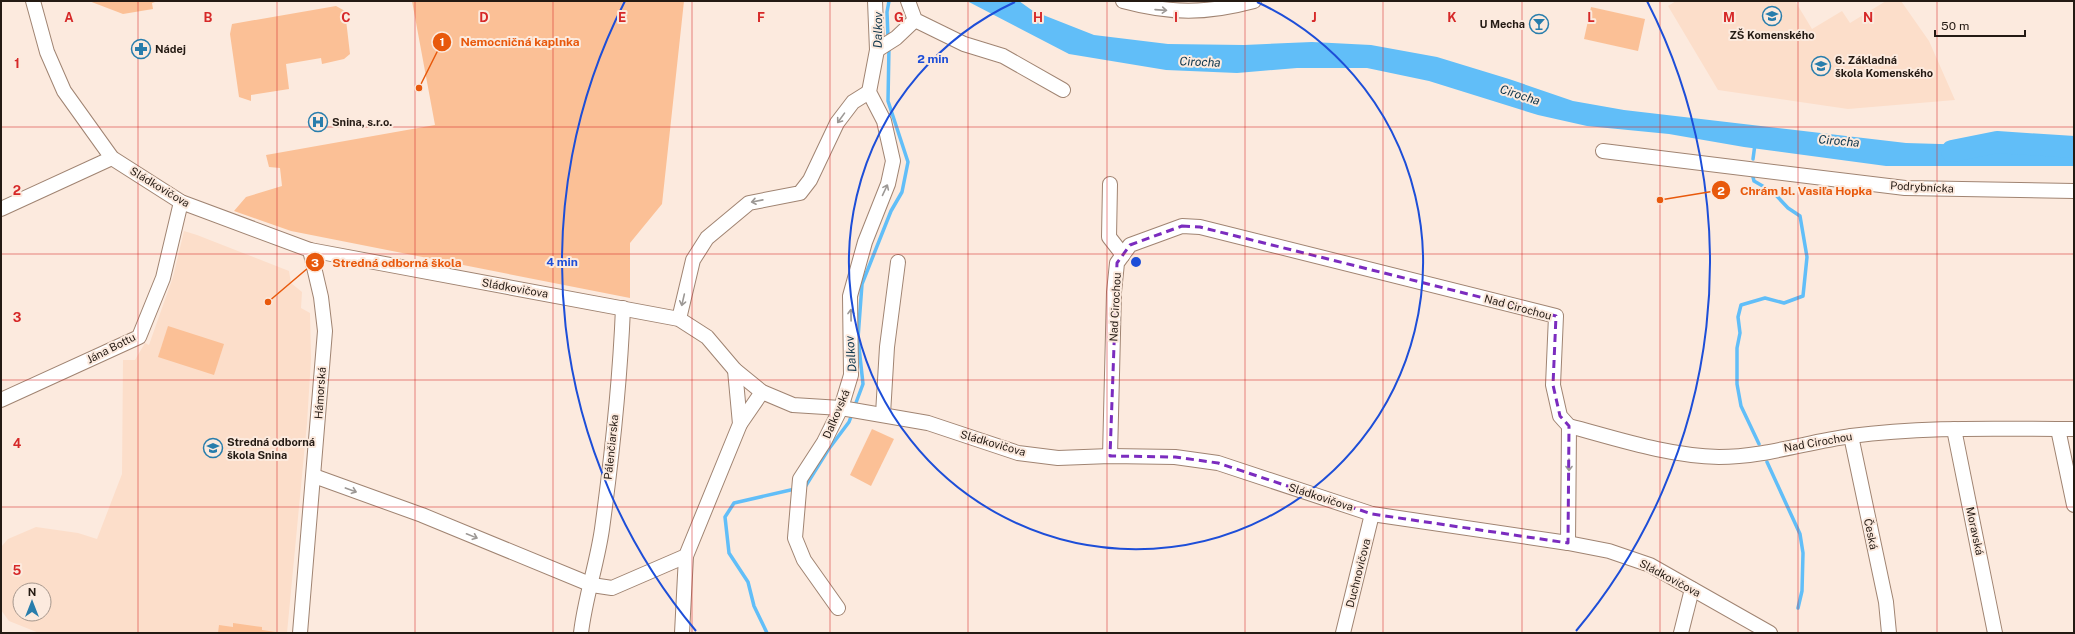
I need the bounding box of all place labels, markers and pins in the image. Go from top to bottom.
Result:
school or university icon: ZŠ Komenského [1761,5,1783,27]
bar icon: U Mecha [1528,13,1550,35]
place label: U Mecha [1480,18,1525,30]
place label: ZŠ Komenského [1729,28,1815,41]
callout: Nemocničná kaplnka [432,30,588,54]
pharmacy icon: Nádej [130,38,152,60]
place label: Nádej [155,43,186,55]
place label: 6. Základná škola Komenského [1835,54,1933,79]
school or university icon: 6. Základná škola Komenského [1810,55,1832,77]
hospital icon: Snina, s.r.o. [307,111,329,133]
place label: Snina, s.r.o. [332,116,392,128]
callout: Chrám bl. Vasiľa Hopka [1711,178,1880,202]
callout: Stredná odborná škola [305,250,470,274]
centre of rings [1129,255,1143,269]
place label: Stredná odborná škola Snina [227,436,315,461]
school or university icon: Stredná odborná škola Snina [202,437,224,459]

